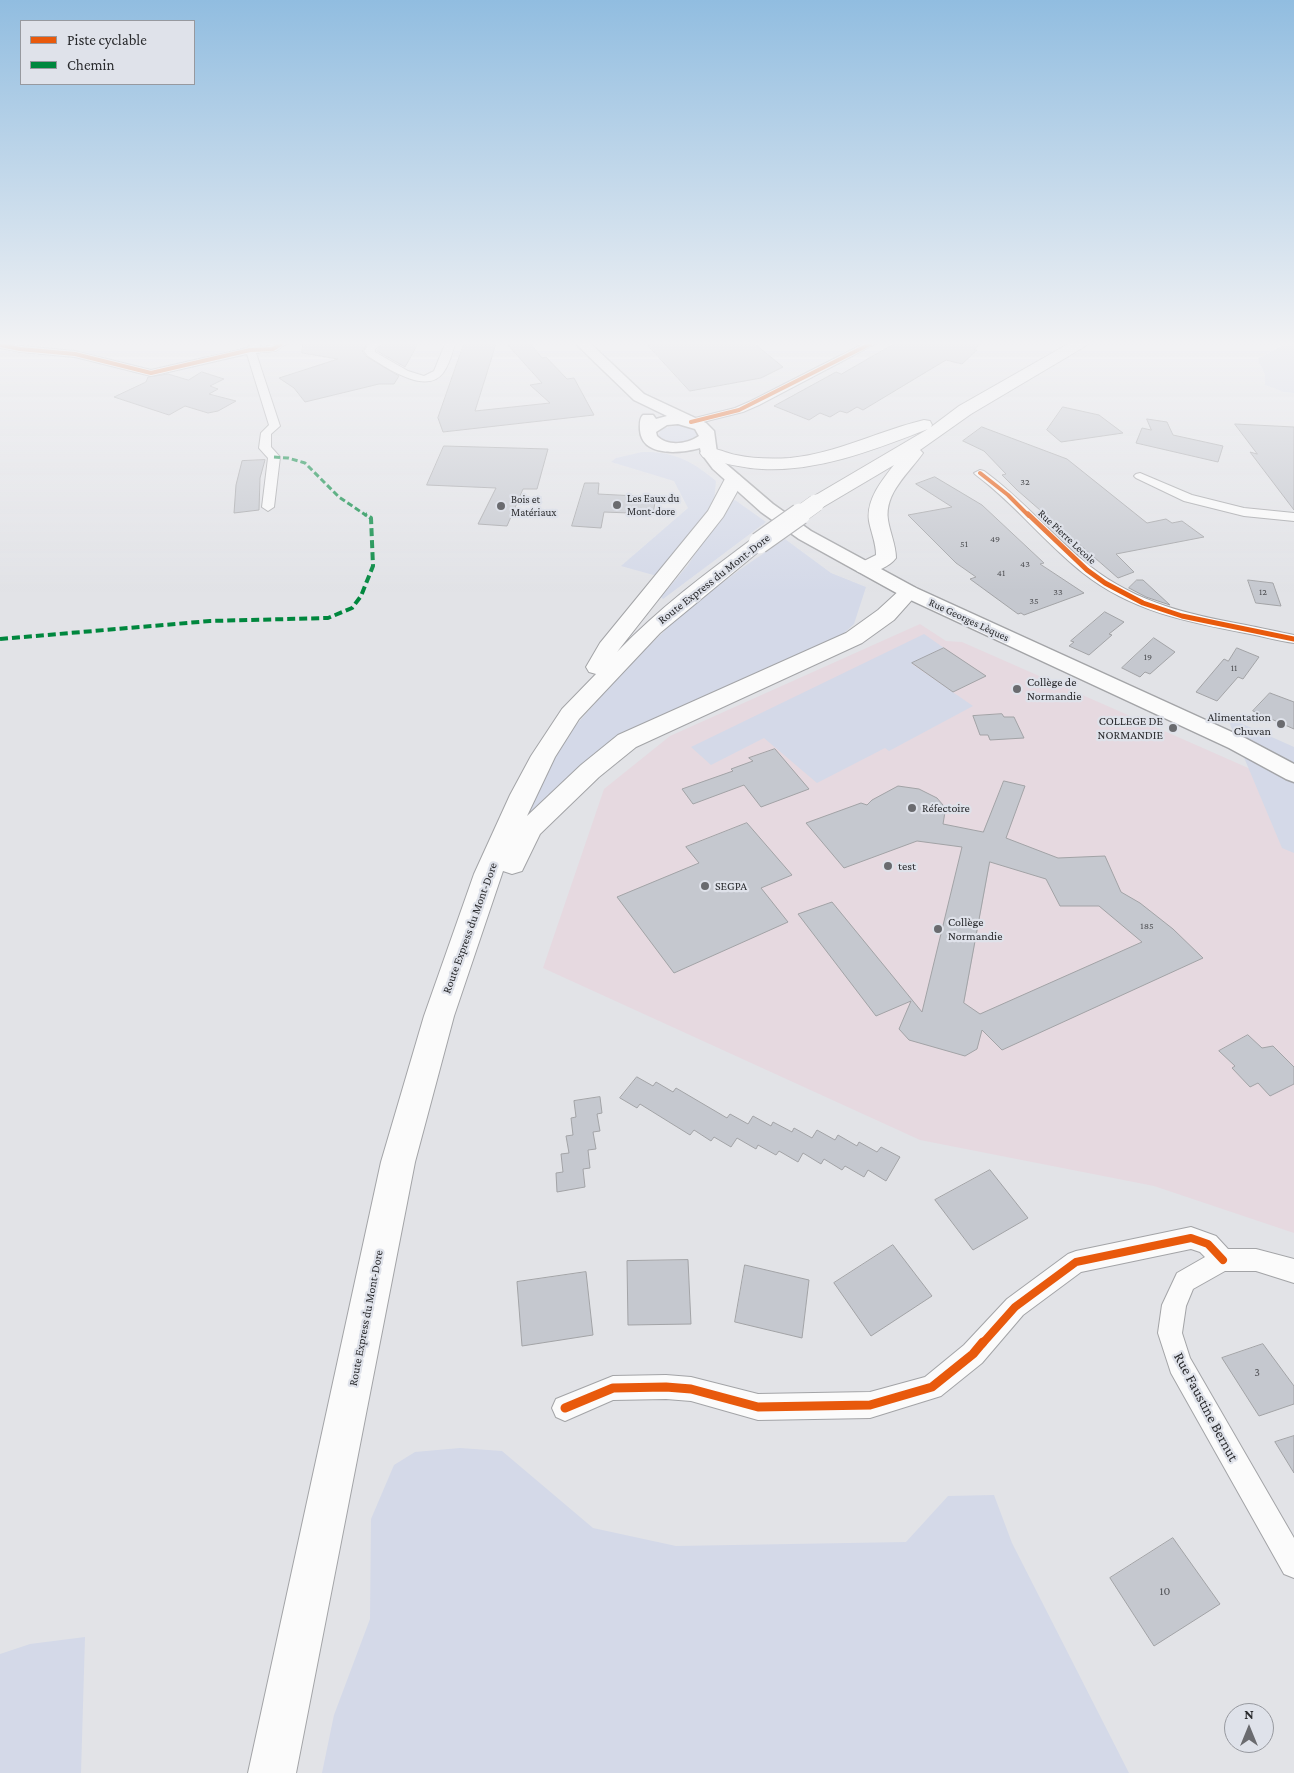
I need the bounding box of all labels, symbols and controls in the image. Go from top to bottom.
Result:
legend [20,20,195,85]
text: Piste cyclable [67,32,147,48]
text: Chemin [67,57,115,73]
house number: 32 [1020,476,1030,488]
place label: Les Eaux du Mont-dore [627,492,679,518]
place label: Bois et Matériaux [511,493,557,519]
marker: Les Eaux du Mont-dore [611,499,623,511]
marker: Bois et Matériaux [495,500,507,512]
street label: Rue Pierre Lecole [1035,507,1099,567]
street label: Route Express du Mont-Dore [655,531,773,627]
house number: 49 [990,533,1000,545]
house number: 51 [960,538,968,550]
house number: 43 [1020,558,1030,570]
house number: 41 [997,567,1005,579]
house number: 33 [1053,586,1063,598]
house number: 12 [1259,586,1267,598]
house number: 35 [1029,595,1039,607]
street label: Rue Georges Lèques [927,596,1011,644]
house number: 19 [1144,651,1152,663]
house number: 11 [1231,662,1237,674]
place label: Collège de Normandie [1027,675,1081,703]
marker: Collège de Normandie [1011,683,1023,695]
place label: Alimentation Chuvan [1208,710,1271,738]
place label: COLLEGE DE NORMANDIE [1098,714,1163,742]
marker: Alimentation Chuvan [1275,718,1287,730]
marker: COLLEGE DE NORMANDIE [1167,722,1179,734]
place label: Réfectoire [922,801,970,815]
marker: Réfectoire [906,802,918,814]
place label: test [898,859,916,873]
marker: test [882,860,894,872]
street label: Route Express du Mont-Dore [440,861,500,995]
place label: SEGPA [715,879,747,893]
marker: SEGPA [699,880,711,892]
place label: Collège Normandie [948,915,1002,943]
house number: 185 [1140,920,1154,932]
marker: Collège Normandie [932,923,944,935]
street label: Route Express du Mont-Dore [346,1249,386,1387]
street label: Rue Faustine Bernut [1170,1349,1242,1465]
house number: 3 [1254,1365,1260,1379]
house number: 10 [1160,1584,1170,1598]
north arrow [1224,1703,1274,1753]
text: N [1244,1706,1254,1722]

